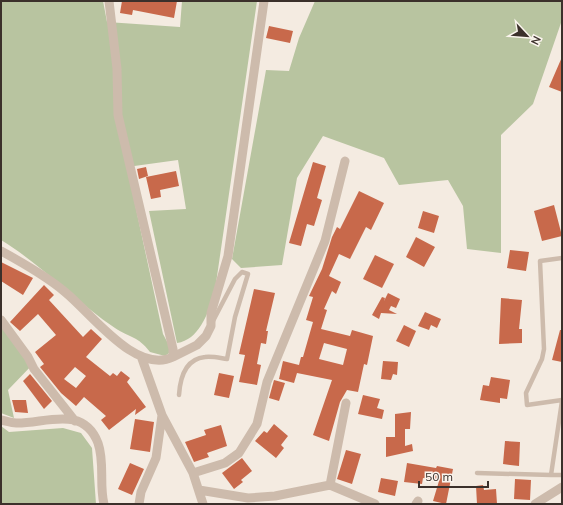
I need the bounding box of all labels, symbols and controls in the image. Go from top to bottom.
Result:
north arrow [507,16,547,56]
text: N [528,34,544,47]
scale bar [419,463,488,489]
text: 50 m [425,469,453,484]

